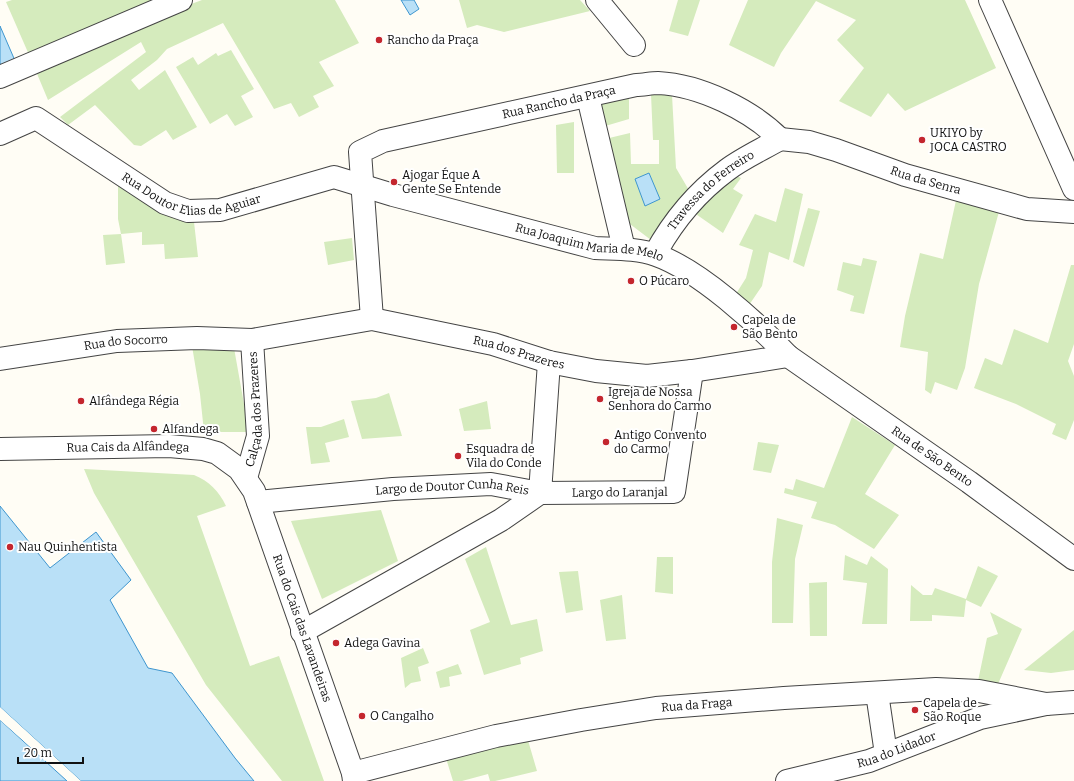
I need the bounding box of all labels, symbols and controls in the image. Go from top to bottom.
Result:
place label: Rancho da Praça [387,33,479,47]
marker: Rancho da Praça [374,35,384,45]
street label: Rua Rancho da Praça [501,83,617,121]
place label: UKIYO by JOCA CASTRO [929,126,1007,154]
marker: UKIYO by JOCA CASTRO [917,135,927,145]
street label: Travessa do Ferreiro [665,148,757,233]
street label: Rua da Senra [888,163,963,197]
place label: Ajogar Éque A Gente Se Entende [402,167,501,196]
street label: Rua Doutor Elias de Aguiar [119,170,263,218]
marker: Ajogar Éque A Gente Se Entende [389,177,399,187]
street label: Rua Joaquim Maria de Melo [514,220,666,264]
place label: O Púcaro [639,274,689,288]
marker: O Púcaro [626,276,636,286]
place label: Capela de São Bento [742,313,798,341]
marker: Capela de São Bento [729,322,739,332]
street label: Rua do Socorro [83,332,168,353]
street label: Rua dos Prazeres [472,333,566,372]
street label: Calçada dos Prazeres [242,351,265,469]
place label: Igreja de Nossa Senhora do Carmo [608,385,712,413]
place label: Alfândega Régia [89,394,179,408]
marker: Igreja de Nossa Senhora do Carmo [595,394,605,404]
marker: Alfândega Régia [76,396,86,406]
place label: Alfandega [162,422,219,436]
street label: Rua de São Bento [889,423,975,489]
marker: Alfandega [149,424,159,434]
place label: Antigo Convento do Carmo [614,428,707,456]
marker: Antigo Convento do Carmo [601,437,611,447]
street label: Rua Cais da Alfândega [66,439,190,455]
place label: Esquadra de Vila do Conde [466,442,542,470]
marker: Esquadra de Vila do Conde [453,451,463,461]
street label: Largo de Doutor Cunha Reis [375,477,530,498]
street label: Largo do Laranjal [572,485,668,500]
place label: Nau Quinhentista [18,540,118,554]
marker: Nau Quinhentista [5,542,15,552]
street label: Rua do Cais das Lavandeiras [270,552,335,704]
place label: Adega Gavina [344,636,421,650]
marker: Adega Gavina [331,638,341,648]
street label: Rua da Fraga [661,695,733,715]
place label: Capela de São Roque [923,696,981,724]
marker: Capela de São Roque [910,705,920,715]
place label: O Cangalho [370,709,434,723]
marker: O Cangalho [357,711,367,721]
street label: Rua do Lidador [856,728,939,771]
scale bar [18,739,83,765]
text: 20 m [24,746,53,760]

